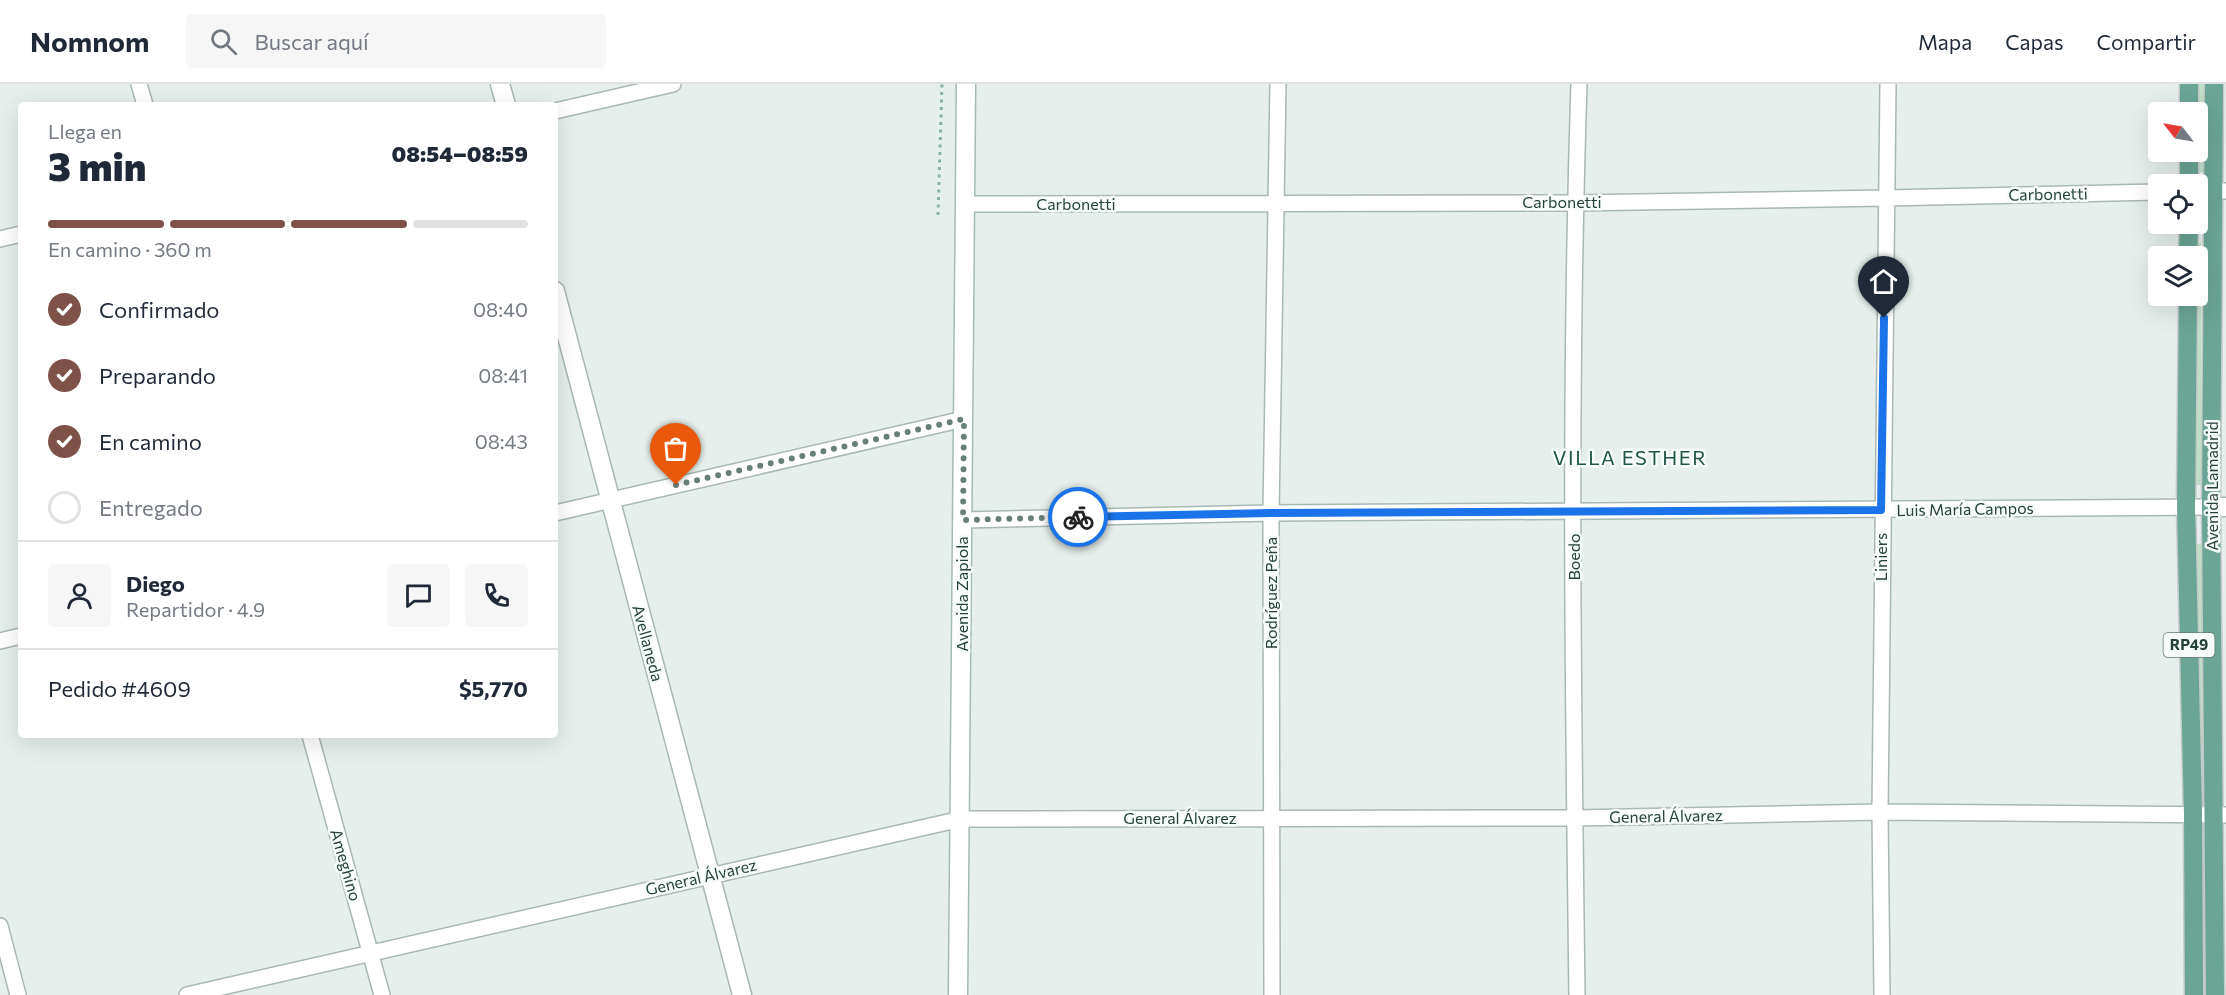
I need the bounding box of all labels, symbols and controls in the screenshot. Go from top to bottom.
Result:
search box [186,14,606,68]
text: Nomnom [30,24,150,58]
icon: search [207,25,240,58]
text: Buscar aquí [255,28,369,55]
text: Mapa [1918,29,1972,54]
text: Capas [2005,29,2064,54]
text: Compartir [2097,29,2196,54]
north arrow [2148,102,2208,162]
map controls [2148,102,2208,306]
text: Llega en [48,119,122,143]
text: 08:54–08:59 [392,140,528,167]
text: 3 min [48,141,146,189]
button: locate [2148,174,2208,234]
street label: Carbonetti [2008,183,2088,204]
street label: Carbonetti [1522,192,1602,211]
street label: Carbonetti [1036,194,1116,213]
text: En camino · 360 m [48,237,212,261]
button: layers [2148,246,2208,306]
pin [1858,256,1909,318]
icon: home [1867,265,1900,298]
icon: check [48,293,81,326]
text: Confirmado [99,296,220,323]
text: 08:40 [473,297,528,321]
icon: check [48,359,81,392]
text: Preparando [99,362,216,389]
text: 08:41 [478,363,528,387]
street label: Avenida Lamadrid [2202,421,2221,551]
pin [650,423,701,485]
icon: check [48,425,81,458]
text: En camino [99,428,202,455]
text: 08:43 [475,429,528,453]
icon: bag [659,432,692,465]
district label: VILLA ESTHER [1553,445,1707,469]
courier [1048,487,1108,547]
text: Entregado [99,494,203,521]
street label: Luis María Campos [1896,498,2034,519]
icon: bike [1062,501,1095,534]
street label: Boedo [1564,533,1583,581]
street label: Liniers [1871,533,1890,581]
street label: Avenida Zapiola [952,536,971,652]
street label: Rodríguez Peña [1261,537,1280,649]
button: person [48,564,111,627]
button: chat [387,564,450,627]
button: phone [465,564,528,627]
text: Diego [126,570,185,597]
text: Repartidor · 4.9 [126,597,265,621]
street label: Avellaneda [629,602,668,683]
road number: RP49 [2164,633,2214,657]
text: Pedido #4609 [48,675,191,702]
text: $5,770 [459,675,528,702]
street label: General Álvarez [1609,805,1723,826]
street label: General Álvarez [1123,808,1237,827]
street label: Ameghino [327,827,366,903]
street label: General Álvarez [643,854,758,899]

